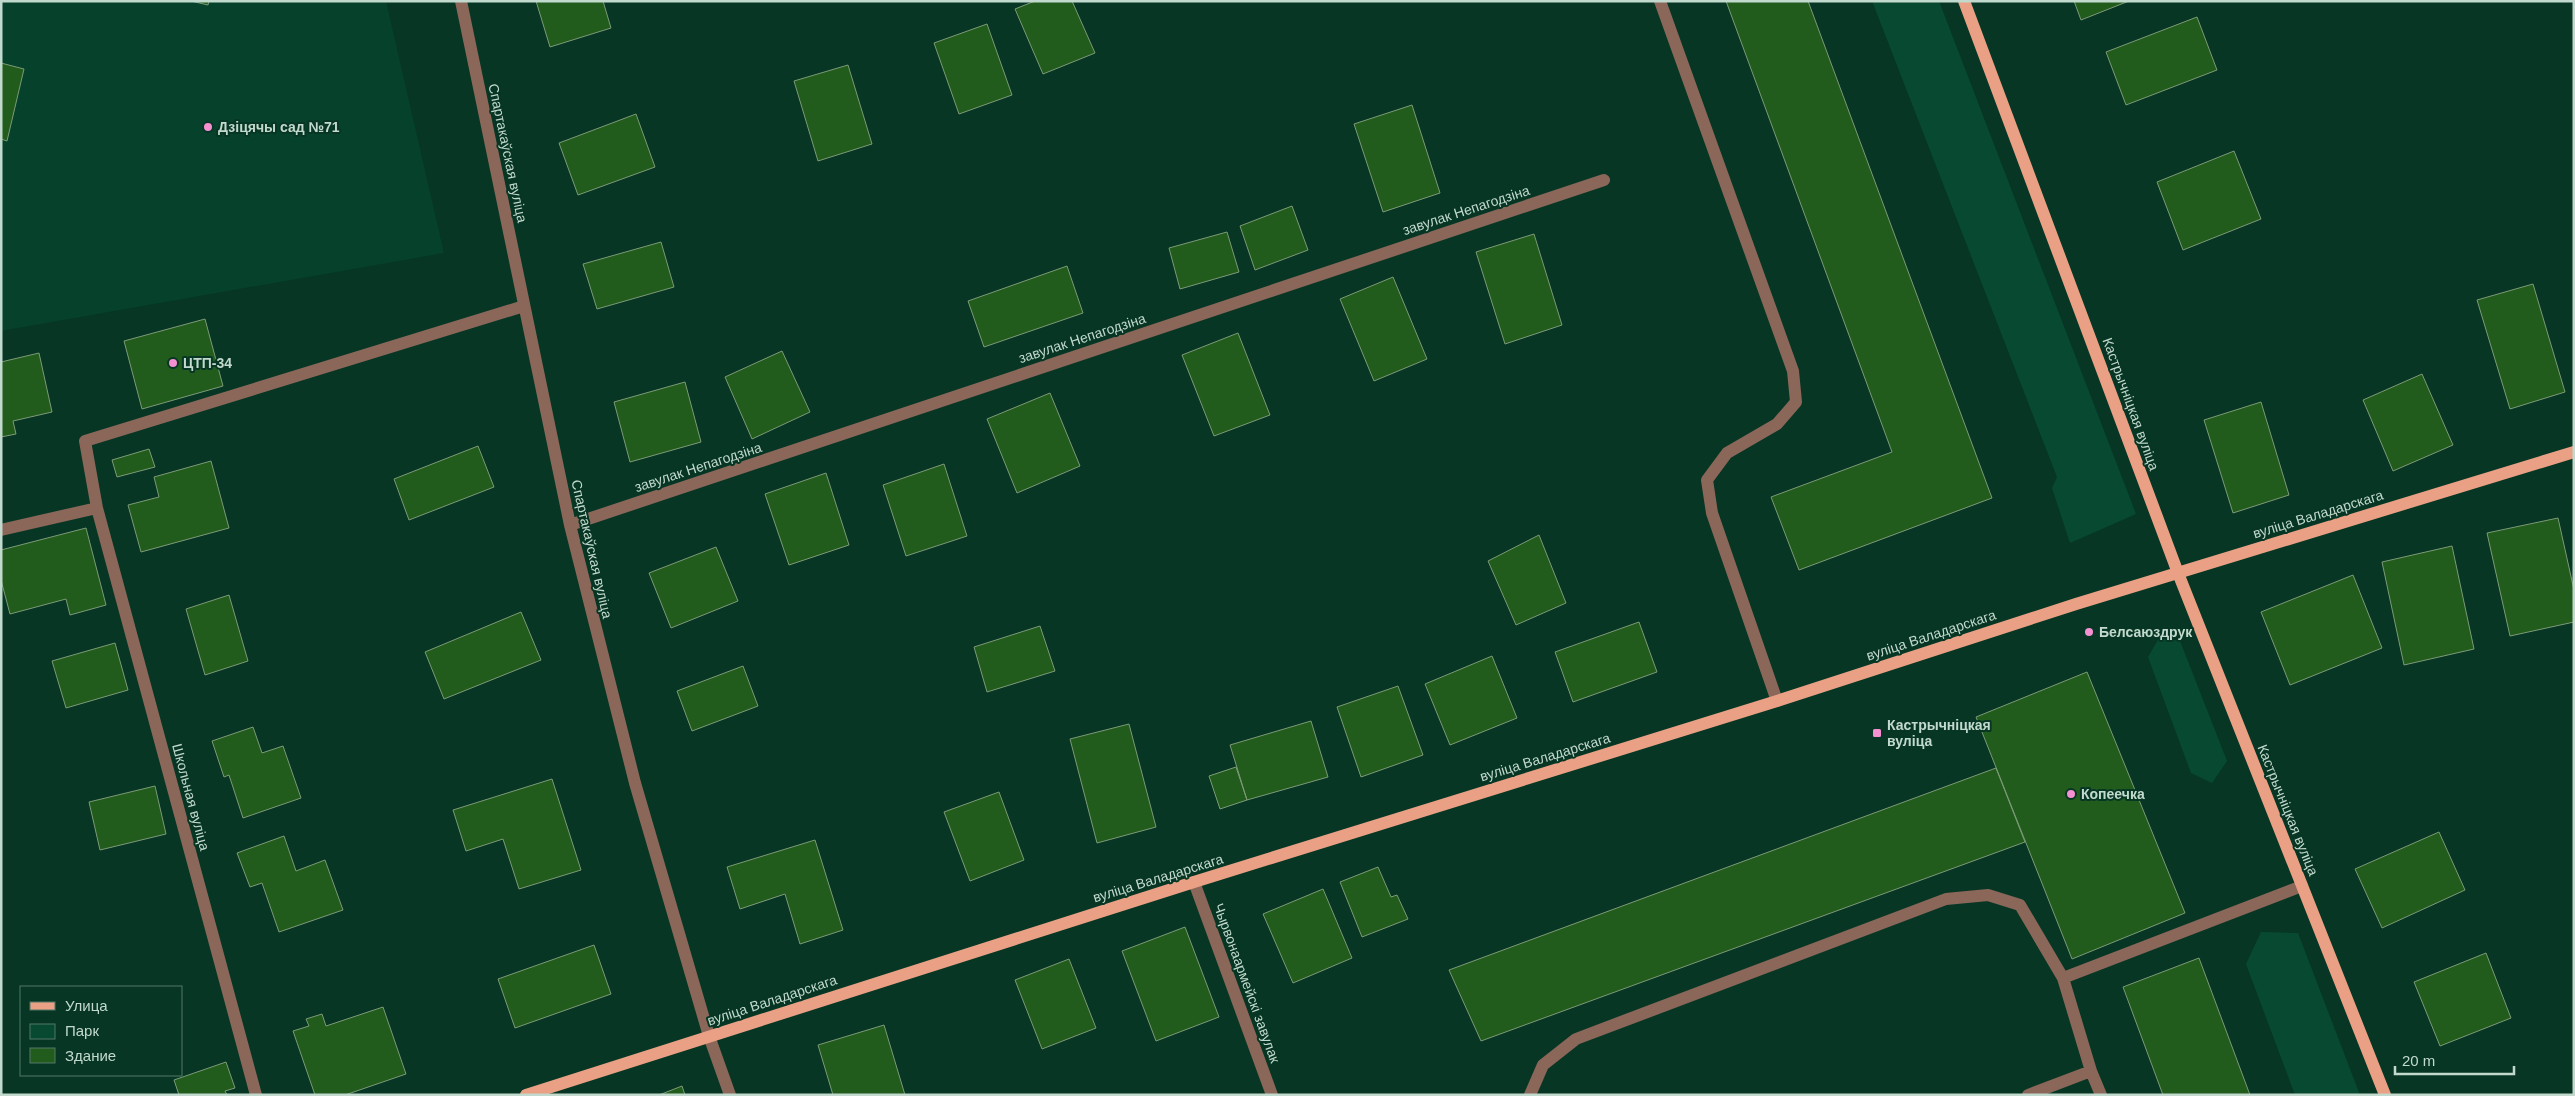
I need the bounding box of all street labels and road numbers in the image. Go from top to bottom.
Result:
street label: Спартакаўская вуліца [485,82,531,224]
street label: завулак Непагодзіна [1400,182,1532,238]
street label: завулак Непагодзіна [1016,310,1148,366]
street label: Кастрычніцкая вуліца [2100,336,2163,473]
street label: завулак Непагодзіна [632,439,764,495]
street label: Спартакаўская вуліца [568,478,616,620]
street label: вуліца Валадарскага [2251,486,2385,541]
street label: вуліца Валадарскага [1864,606,1998,664]
street label: вуліца Валадарскага [1478,729,1612,784]
street label: Школьная вуліца [169,742,213,852]
street label: Кастрычніцкая вуліца [2254,742,2322,878]
street label: вуліца Валадарскага [1091,850,1225,905]
street label: Чырвонаармейскі завулак [1211,901,1284,1066]
street label: вуліца Валадарскага [705,971,839,1029]

